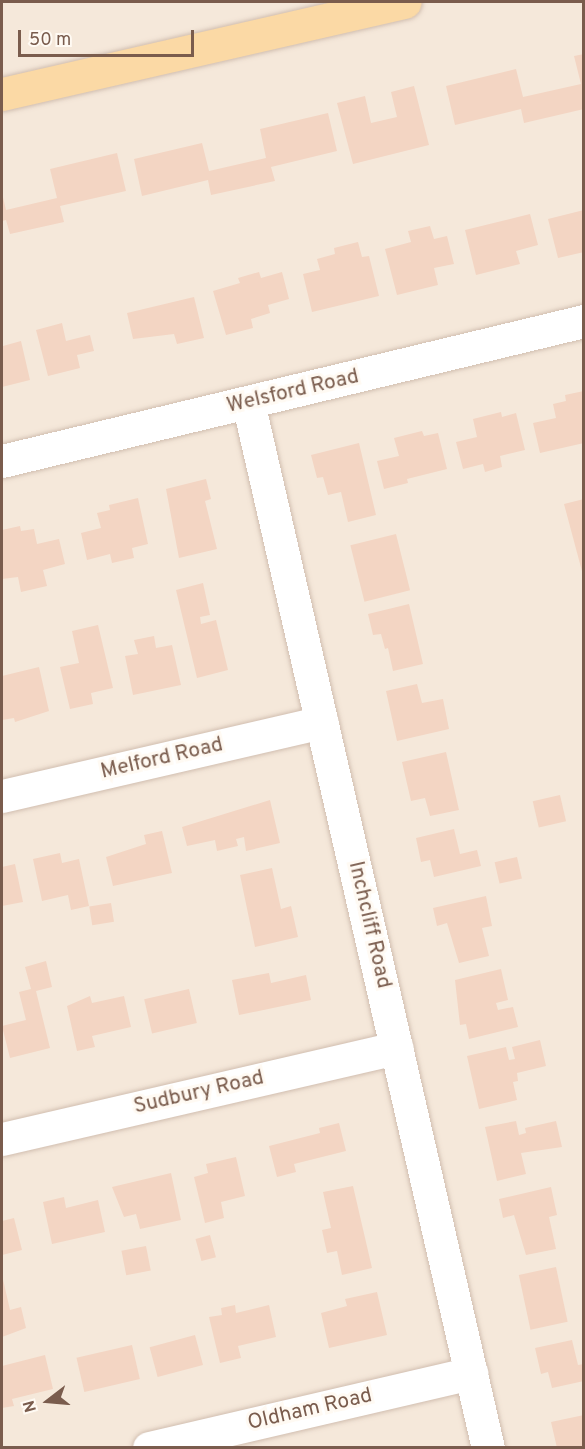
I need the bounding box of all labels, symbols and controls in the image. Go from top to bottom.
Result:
scale bar [21,18,196,56]
text: 50 m [29,29,71,52]
street label: Welsford Road [225,365,361,419]
street label: Melford Road [98,733,226,785]
street label: Inchcliff Road [342,859,396,991]
street label: Sudbury Road [131,1066,267,1120]
north arrow [18,1371,78,1431]
street label: Oldham Road [245,1383,375,1437]
text: N [19,1398,42,1414]

